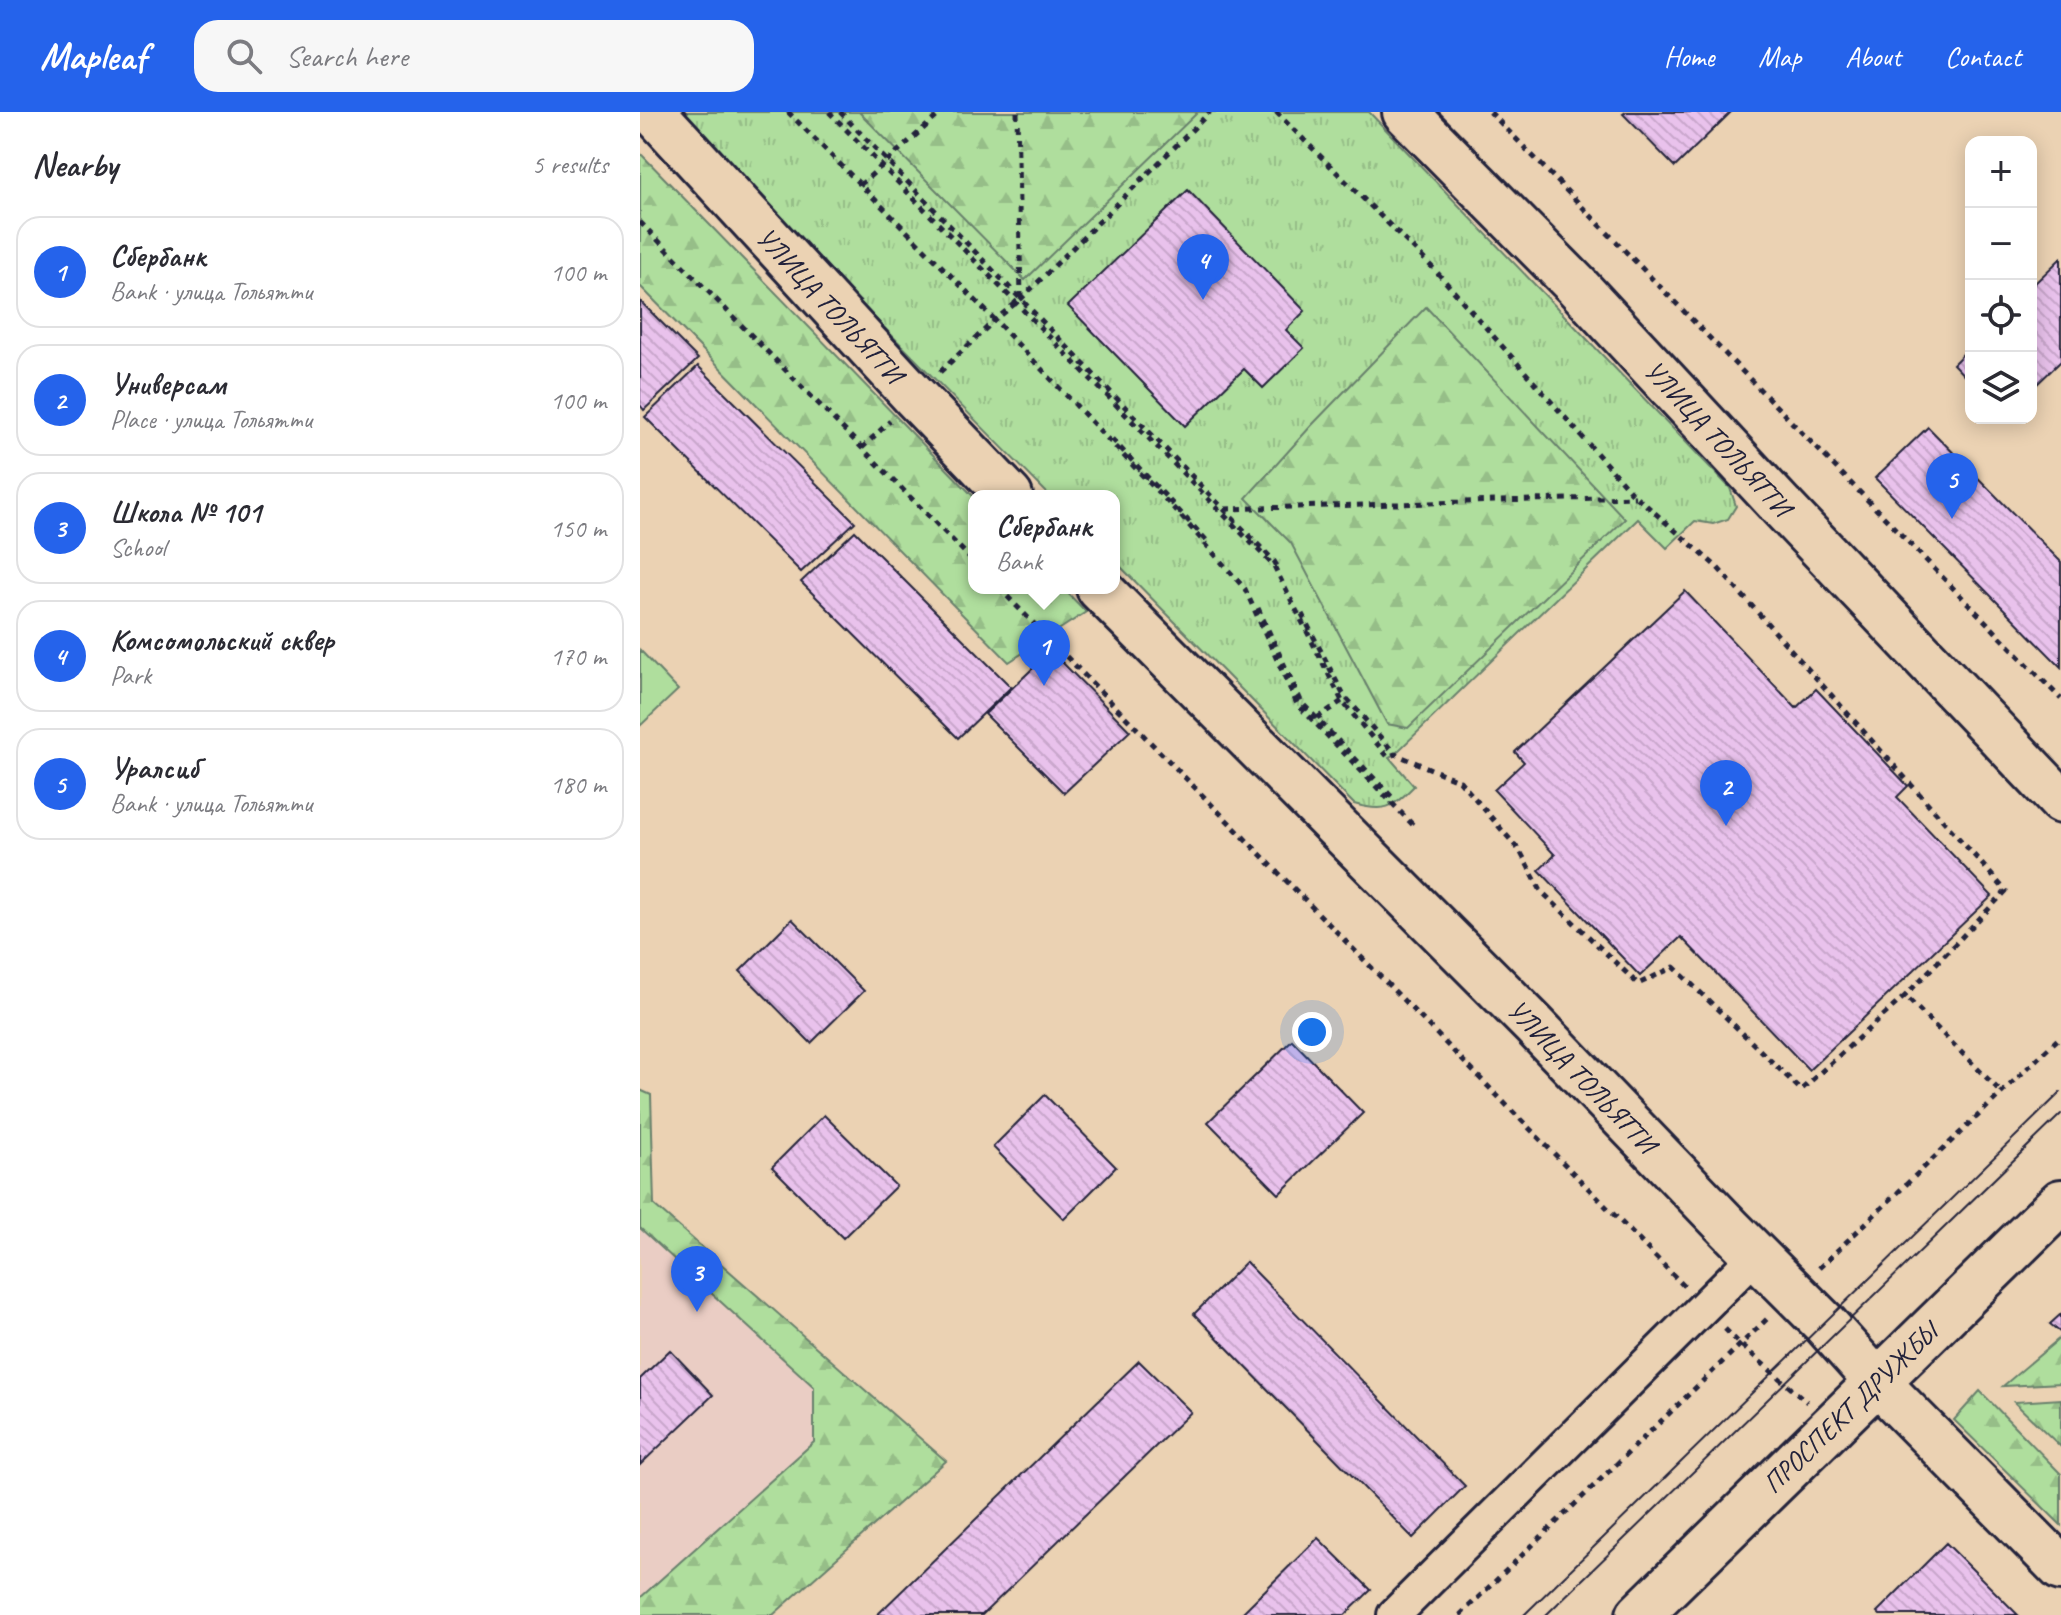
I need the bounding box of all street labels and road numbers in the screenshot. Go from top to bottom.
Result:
street label: УЛИЦА ТОЛЬЯТТИ [749,220,914,393]
street label: УЛИЦА ТОЛЬЯТТИ [1637,353,1802,526]
street label: УЛИЦА ТОЛЬЯТТИ [1500,992,1667,1163]
street label: ПРОСПЕКТ ДРУЖБЫ [1755,1312,1948,1501]

